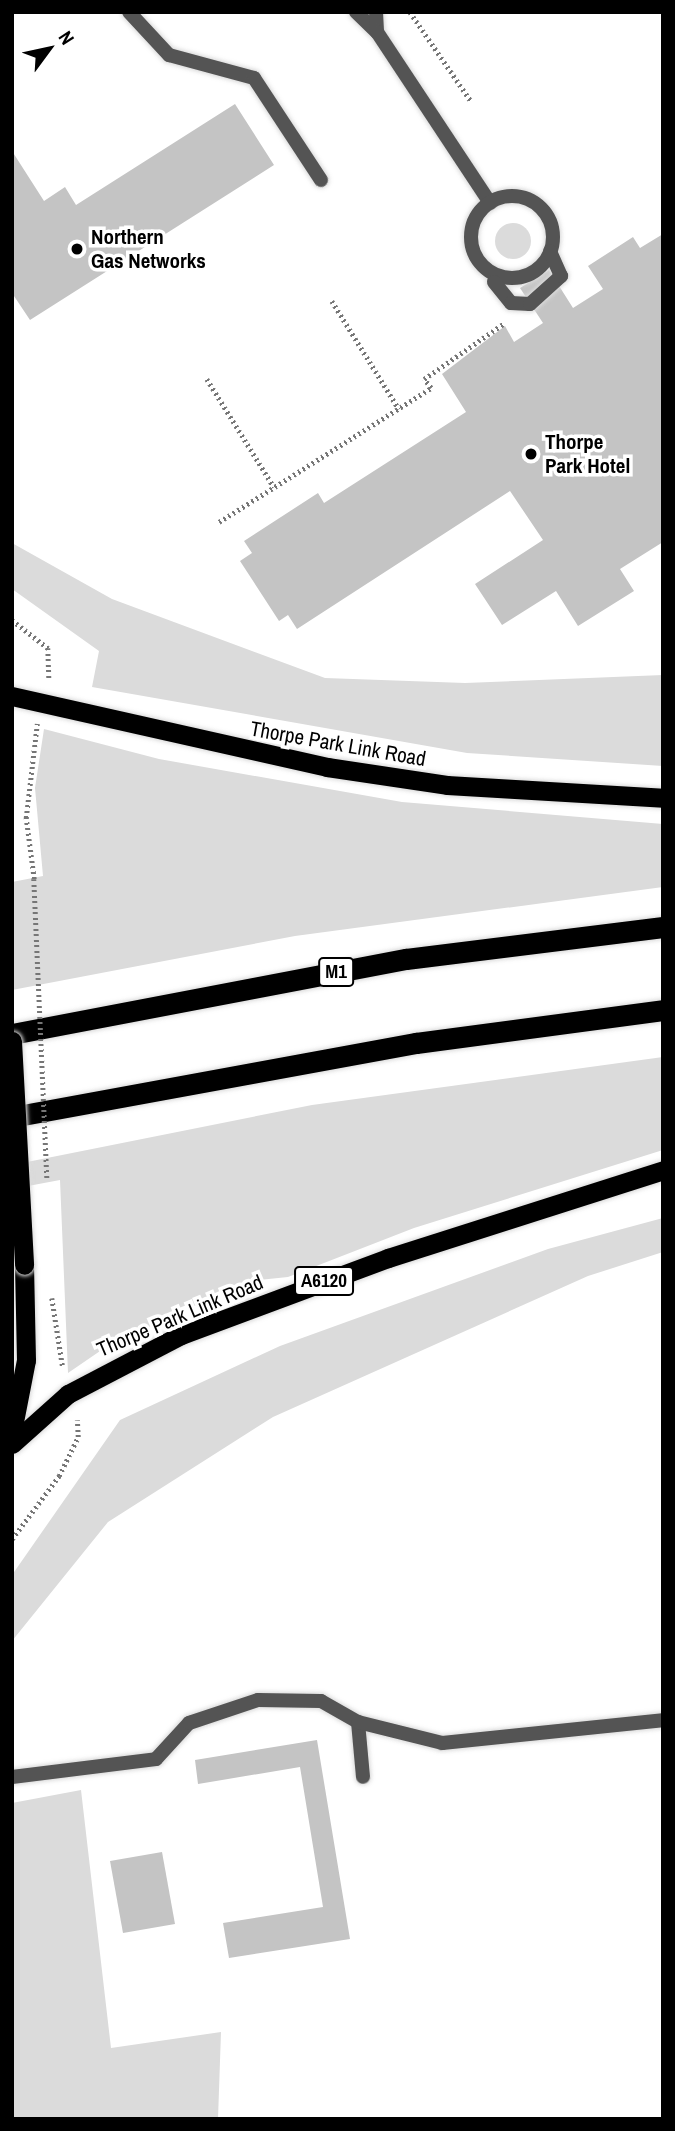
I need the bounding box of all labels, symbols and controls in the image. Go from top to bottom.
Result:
north arrow [14,14,84,84]
text: N [53,26,81,49]
place label: Northern Gas Networks [91,224,206,274]
marker: Northern Gas Networks [69,241,85,257]
place label: Thorpe Park Hotel [545,429,630,479]
marker: Thorpe Park Hotel [523,446,539,462]
street label: Thorpe Park Link Road [248,716,428,772]
road number: M1 [317,956,355,988]
road number: A6120 [292,1266,356,1296]
street label: Thorpe Park Link Road [93,1270,267,1362]

